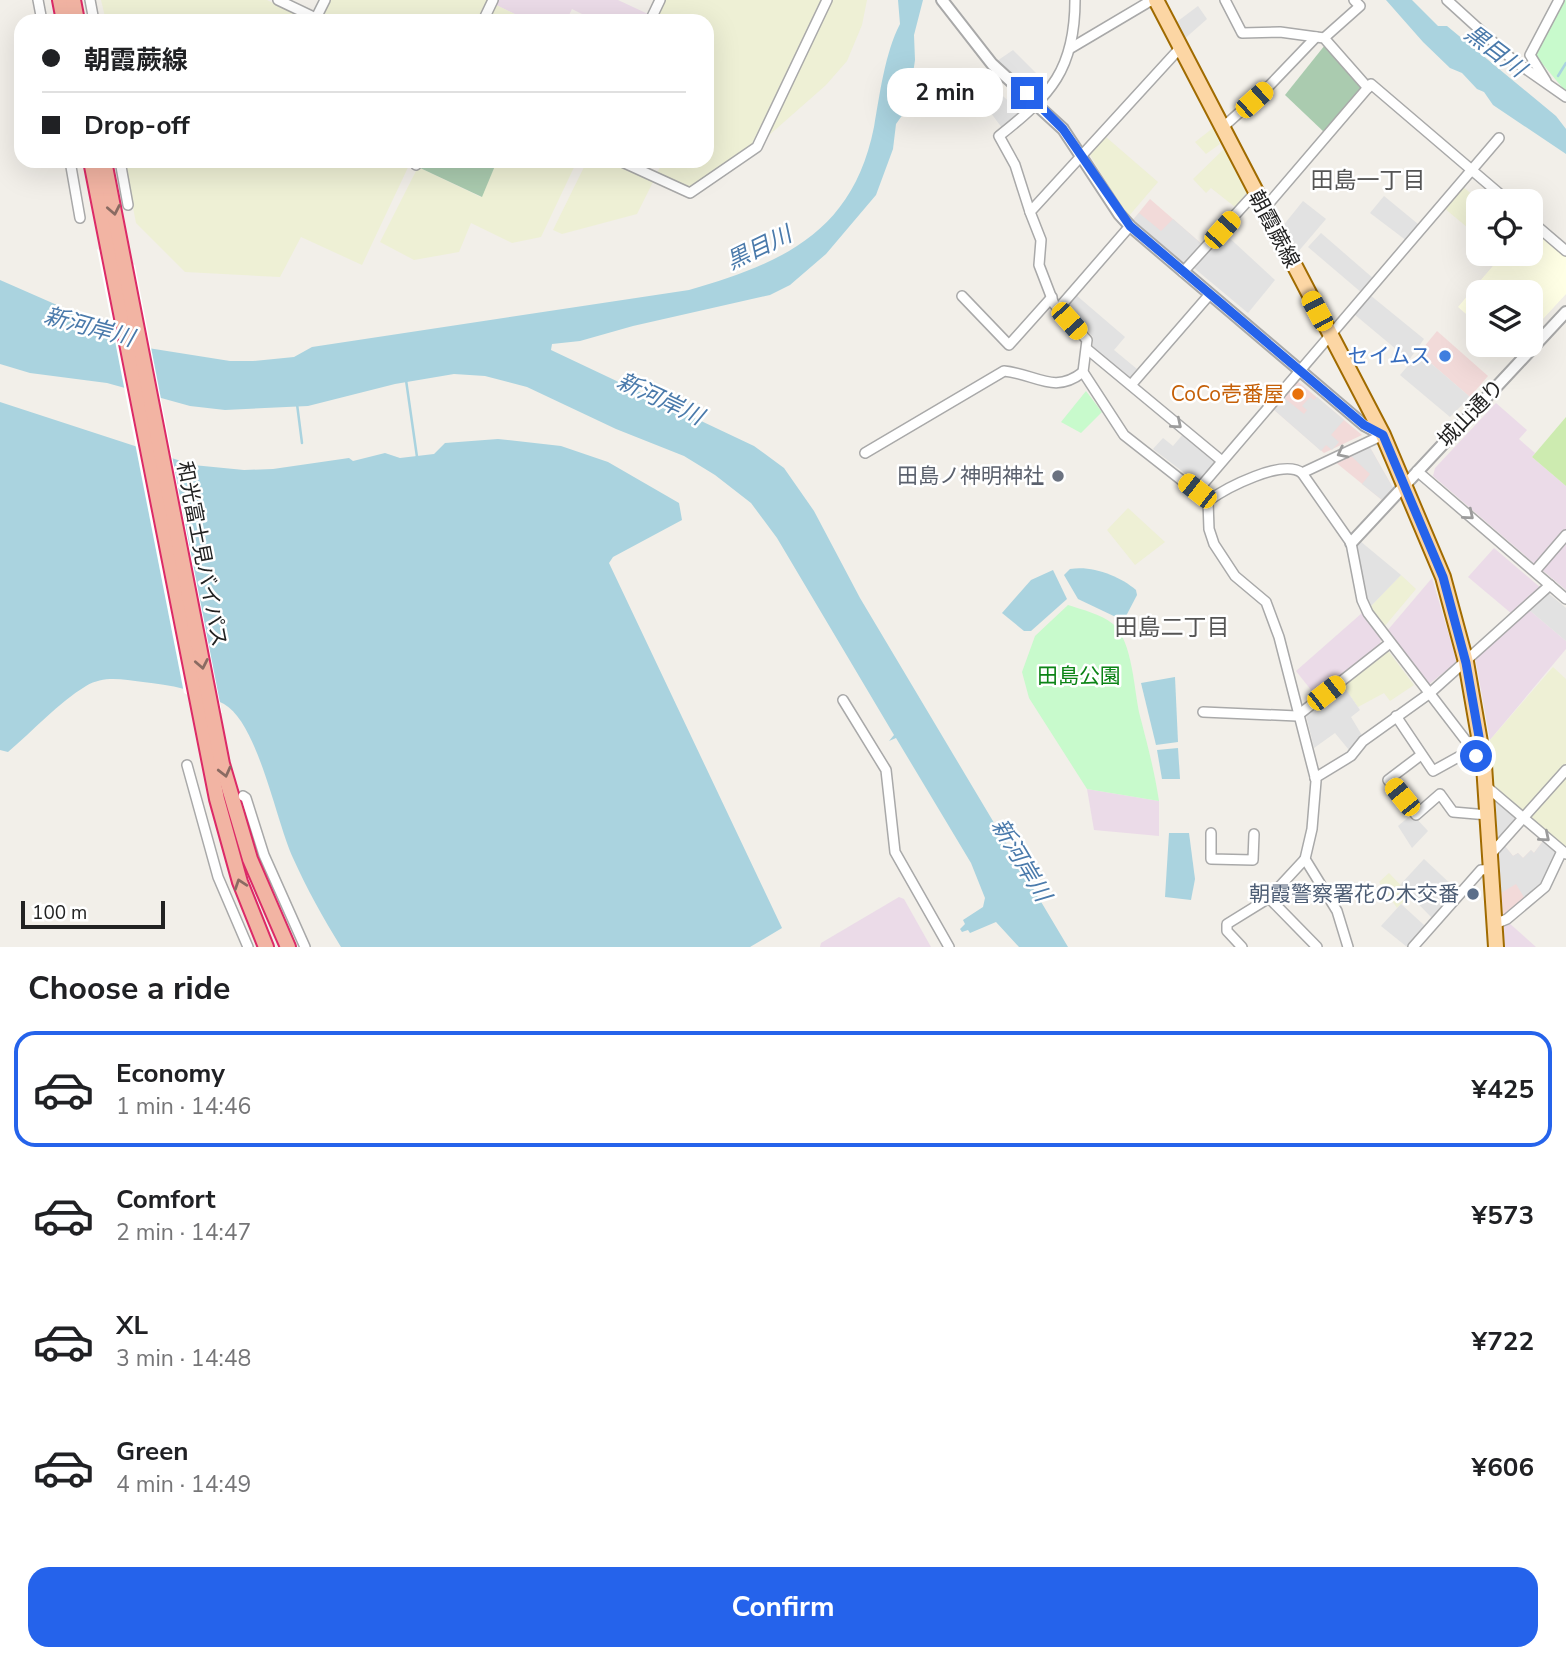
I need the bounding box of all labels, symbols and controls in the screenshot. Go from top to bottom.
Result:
water label: 黒目川 [1458,18,1534,86]
text: 朝霞蕨線 [84,43,188,78]
callout: 2 min [887,68,1002,118]
text: 2 min [915,77,975,108]
route end [1011,77,1043,109]
car [1232,78,1277,122]
text: Drop-off [84,108,190,143]
district label: 田島一丁目 [1311,165,1426,196]
street label: 朝霞蕨線 [1242,185,1306,273]
map controls [1466,189,1543,357]
button: locate [1466,189,1543,266]
one-way arrow [105,204,120,216]
car [1201,207,1244,253]
water label: 黒目川 [721,218,799,277]
button: layers [1466,280,1543,357]
car [1298,288,1337,334]
car [1048,298,1091,344]
water label: 新河岸川 [41,300,140,355]
place label: セイムス [1347,342,1431,370]
marker: セイムス [1437,348,1453,364]
water label: 新河岸川 [612,366,711,434]
street label: 城山通り [1432,373,1510,453]
place label: CoCo壱番屋 [1171,380,1284,408]
marker: CoCo壱番屋 [1290,386,1306,402]
one-way arrow [1168,416,1181,428]
one-way arrow [1337,444,1349,458]
street label: 和光富士見バイパス [170,459,234,649]
place label: 田島ノ神明神社 [897,462,1044,490]
marker: 田島ノ神明神社 [1050,468,1066,484]
car [1174,470,1221,512]
one-way arrow [1460,507,1473,519]
district label: 田島二丁目 [1115,612,1230,643]
one-way arrow [193,658,208,670]
park label: 田島公園 [1037,662,1121,690]
car [1303,672,1350,714]
route start [1460,740,1492,772]
one-way arrow [216,766,231,778]
car [1381,774,1424,820]
water label: 新河岸川 [984,813,1060,910]
one-way arrow [1537,829,1550,841]
one-way arrow [234,878,248,891]
place label: 朝霞警察署花の木交番 [1249,880,1459,908]
marker: 朝霞警察署花の木交番 [1465,886,1481,902]
scale bar [21,898,164,930]
text: 100 m [32,900,87,926]
text: Choose a ride [28,967,230,1010]
text: Economy [116,1056,225,1091]
icon: car [32,1058,95,1121]
text: ¥425 [1472,1072,1534,1107]
text: 1 min · 14:46 [116,1091,251,1122]
text: Comfort [116,1182,216,1217]
icon: car [32,1184,95,1247]
text: ¥573 [1472,1198,1534,1233]
text: 2 min · 14:47 [116,1217,251,1248]
text: XL [116,1308,148,1343]
icon: car [32,1310,95,1373]
text: ¥722 [1472,1324,1534,1359]
text: 3 min · 14:48 [116,1343,251,1374]
text: Green [116,1434,189,1469]
icon: car [32,1436,95,1499]
text: ¥606 [1472,1450,1534,1485]
text: 4 min · 14:49 [116,1469,251,1500]
button: Confirm [28,1567,1538,1647]

